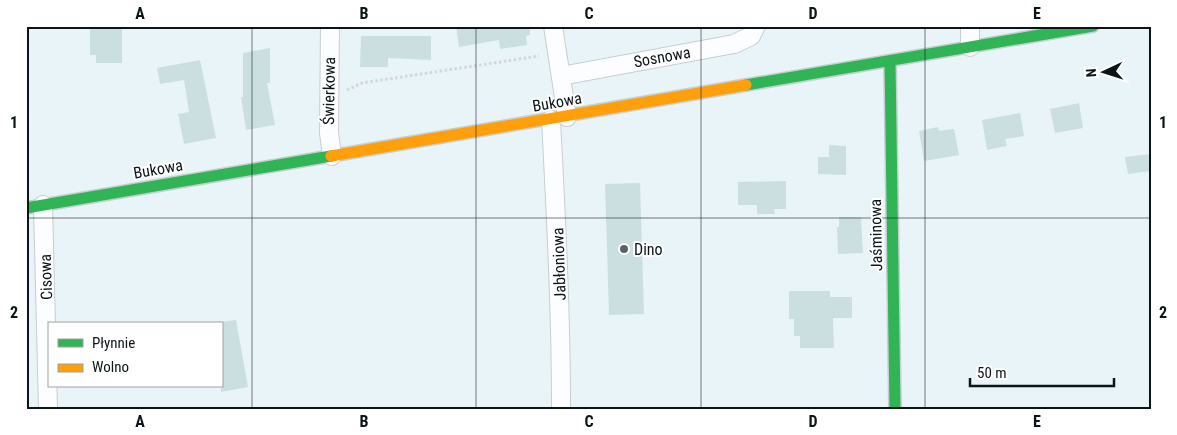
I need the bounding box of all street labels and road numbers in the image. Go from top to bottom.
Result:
street label: Sosnowa [632,43,692,71]
street label: Świerkowa [319,57,339,125]
street label: Bukowa [531,88,583,116]
street label: Bukowa [132,155,184,183]
street label: Jaśminowa [866,199,886,271]
street label: Jabłoniowa [548,227,570,301]
street label: Cisowa [36,254,56,300]

